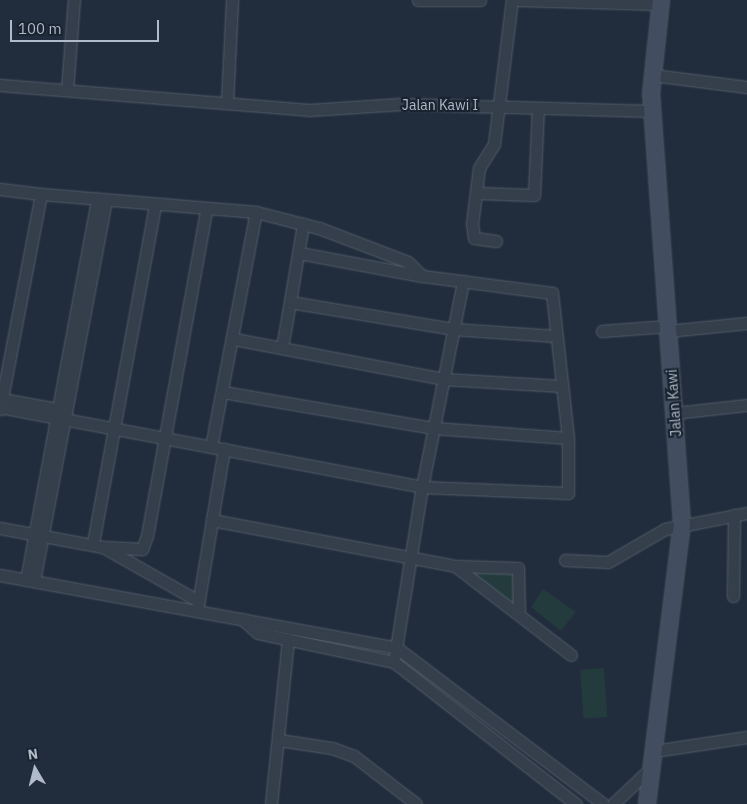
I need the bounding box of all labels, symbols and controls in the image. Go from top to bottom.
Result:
scale bar [12,10,161,42]
text: 100 m [18,19,62,38]
street label: Jalan Kawi I [402,97,478,113]
street label: Jalan Kawi [663,369,685,437]
north arrow [10,744,60,794]
text: N [27,745,39,764]

